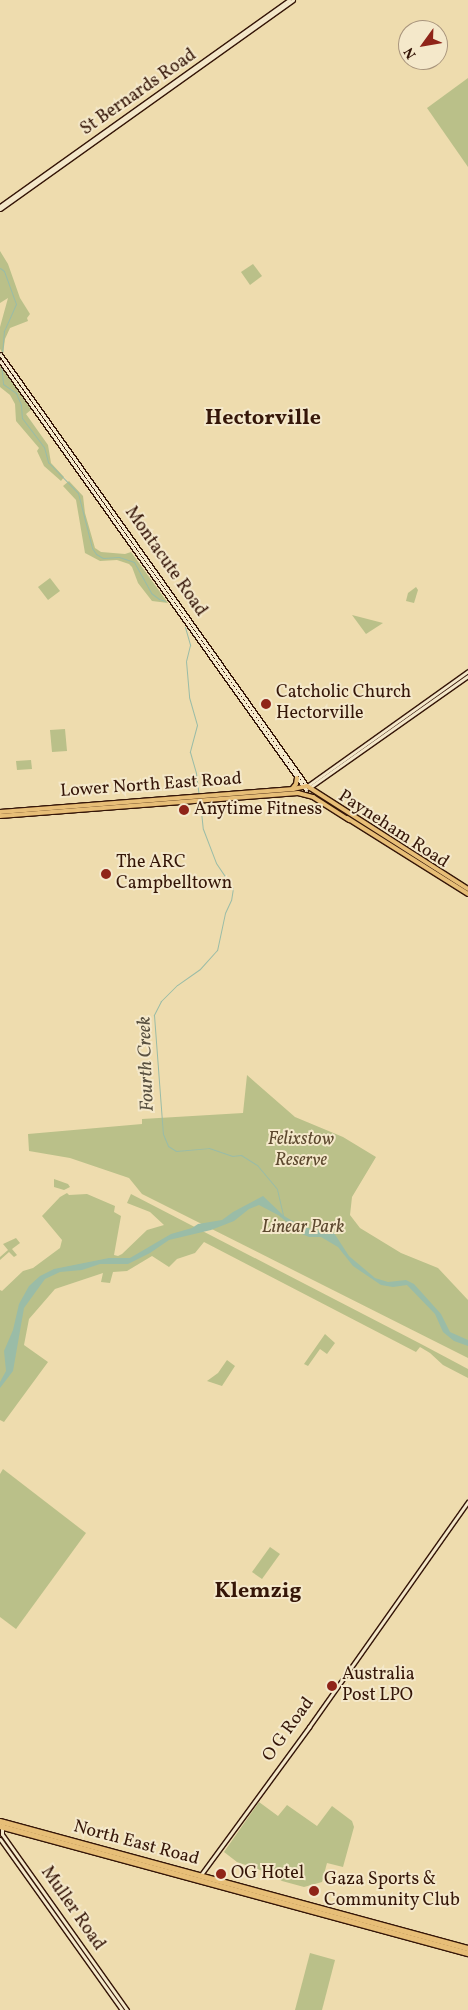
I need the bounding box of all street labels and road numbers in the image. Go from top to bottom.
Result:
street label: St Bernards Road [77,45,201,141]
street label: Montacute Road [119,503,211,621]
street label: Lower North East Road [59,769,243,803]
street label: Payneham Road [334,786,452,874]
street label: O G Road [258,1694,320,1766]
street label: North East Road [71,1817,201,1871]
street label: Muller Road [35,1863,109,1955]

